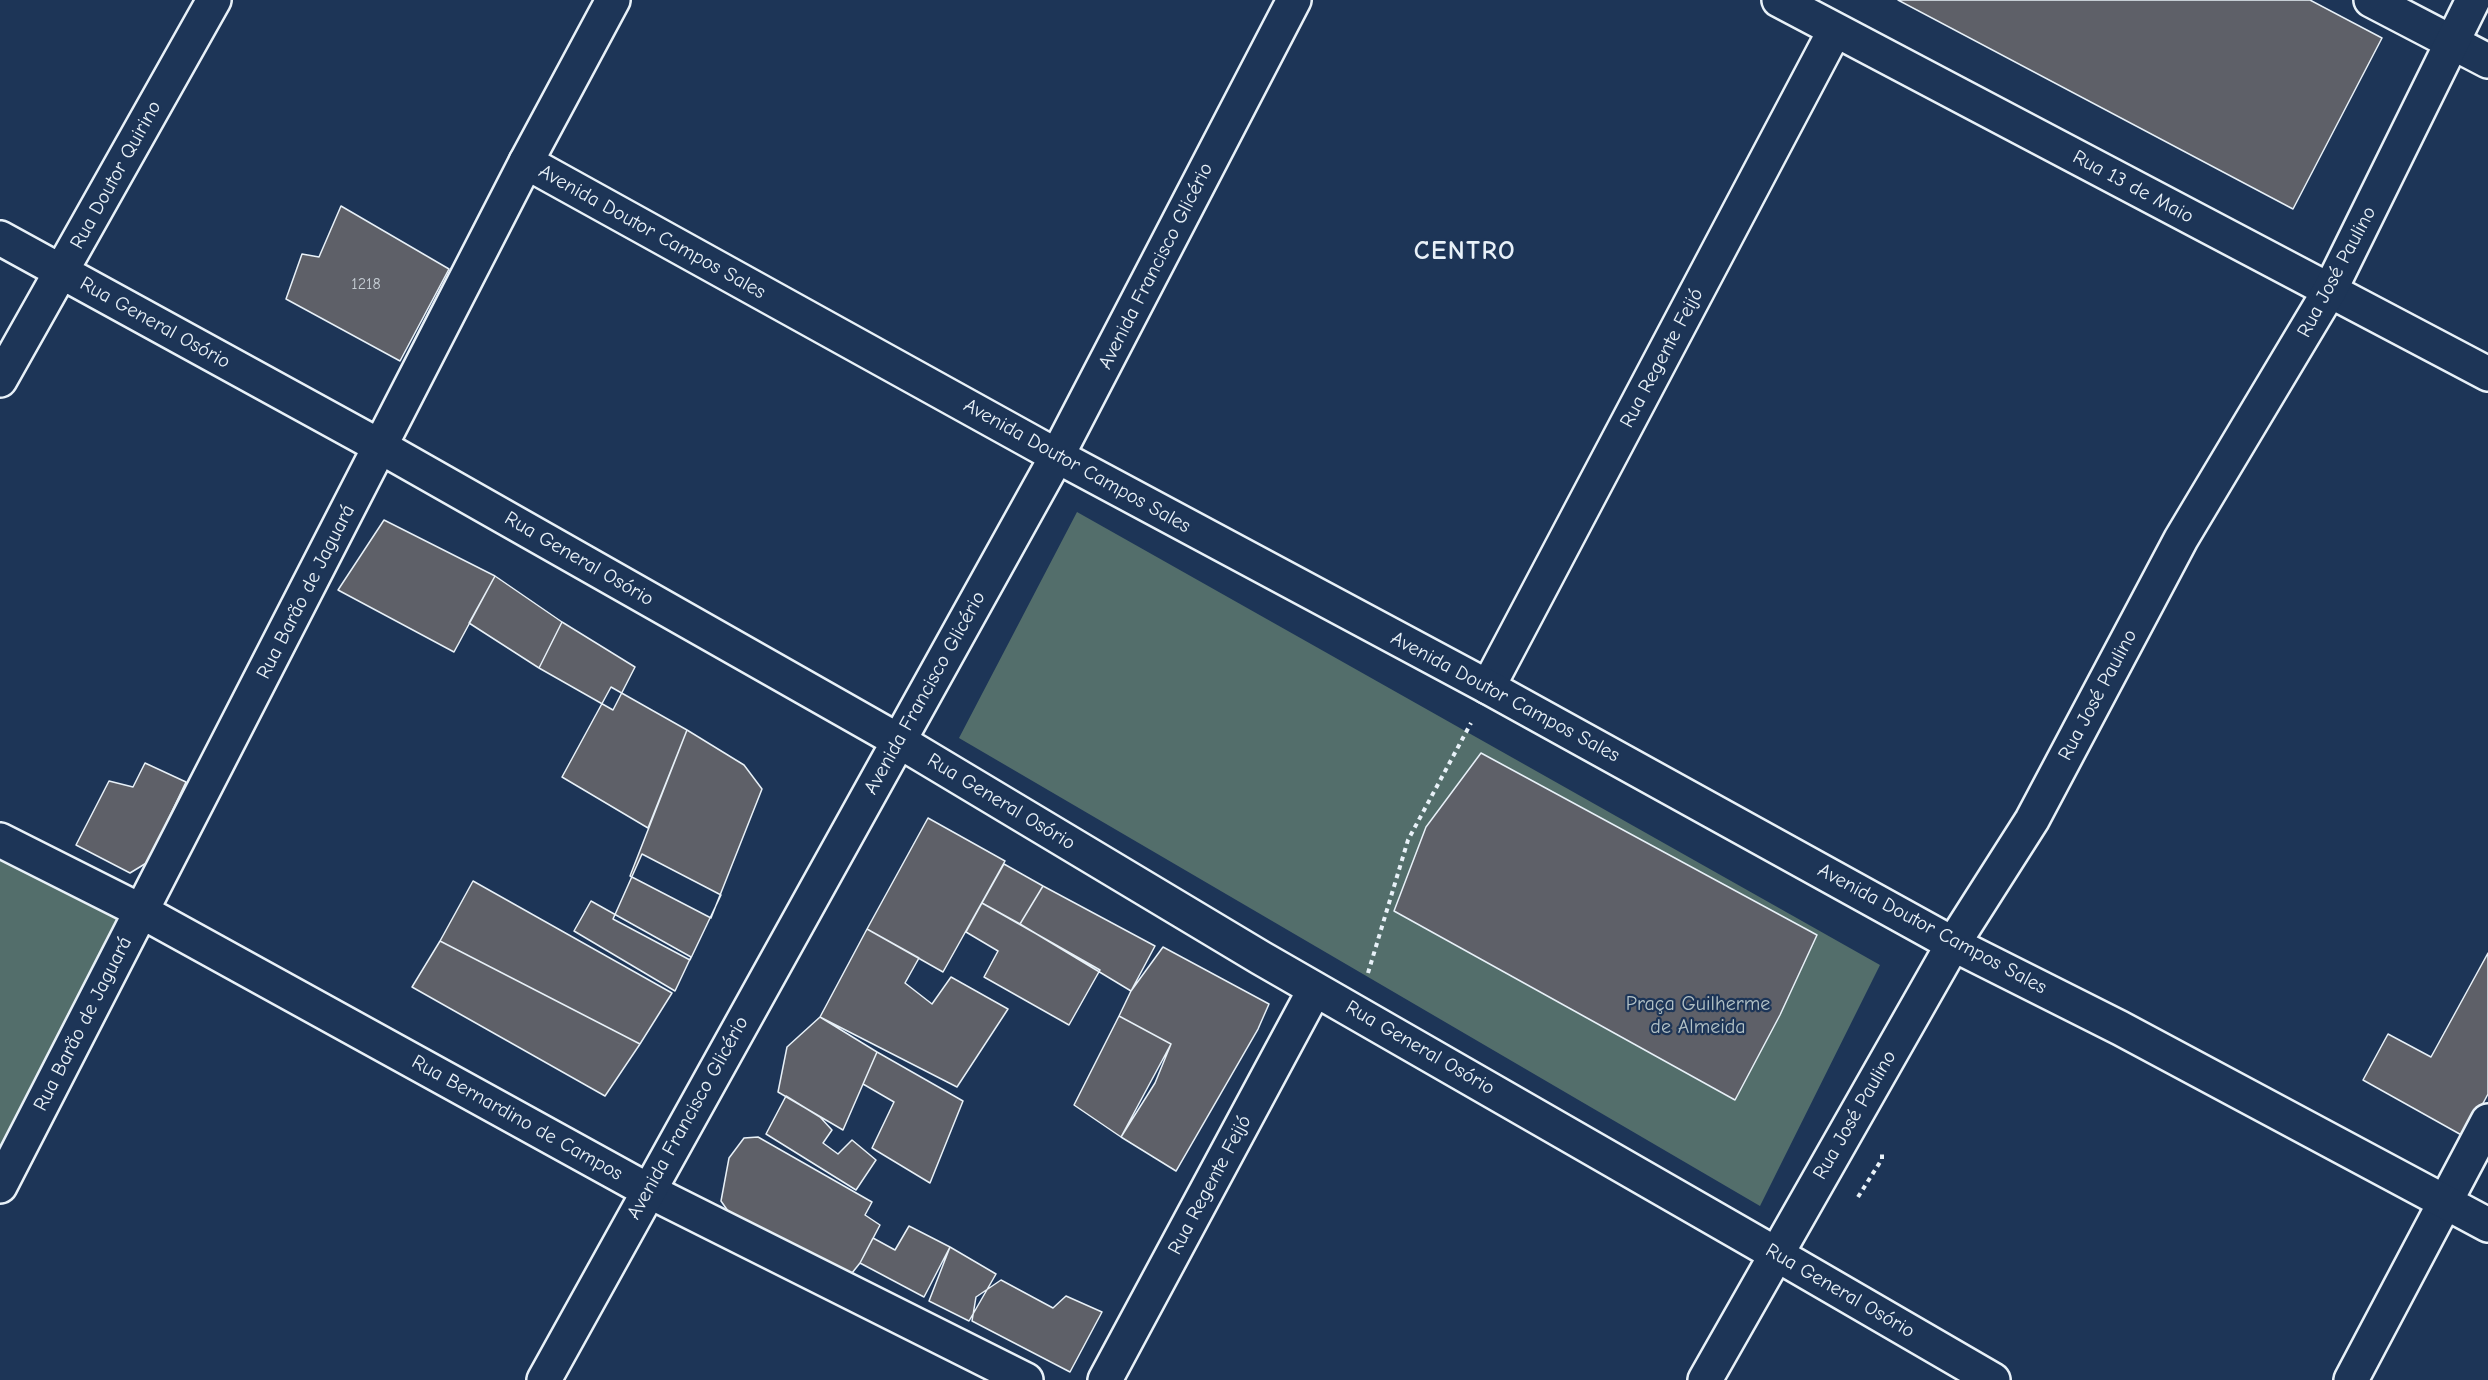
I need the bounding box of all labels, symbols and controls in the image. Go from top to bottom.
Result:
street label: Rua Doutor Quirino [65,97,167,253]
street label: Rua 13 de Maio [2068,145,2198,229]
street label: Avenida Doutor Campos Sales [534,159,770,305]
street label: Avenida Francisco Glicério [1093,159,1219,373]
street label: Rua José Paulino [2292,202,2382,342]
district label: CENTRO [1414,236,1516,268]
street label: Rua General Osório [76,272,234,374]
house number: 1218 [351,274,381,294]
street label: Rua Regente Feijó [1615,284,1709,432]
street label: Avenida Doutor Campos Sales [959,393,1195,539]
street label: Rua Barão de Jaguará [252,501,360,683]
street label: Rua General Osório [500,507,658,611]
street label: Avenida Francisco Glicério [859,587,991,799]
street label: Rua José Paulino [2053,625,2143,765]
street label: Avenida Doutor Campos Sales [1386,626,1624,768]
street label: Rua General Osório [923,748,1079,856]
street label: Avenida Doutor Campos Sales [1813,858,2051,1000]
street label: Rua Barão de Jaguará [29,933,137,1115]
park label: Praça Guilherme de Almeida [1626,992,1770,1039]
street label: Rua General Osório [1341,996,1499,1100]
street label: Avenida Francisco Glicério [622,1012,754,1224]
street label: Rua José Paulino [1808,1046,1902,1184]
street label: Rua Bernardino de Campos [407,1050,627,1186]
street label: Rua Regente Feijó [1163,1111,1257,1259]
street label: Rua General Osório [1761,1239,1919,1343]

